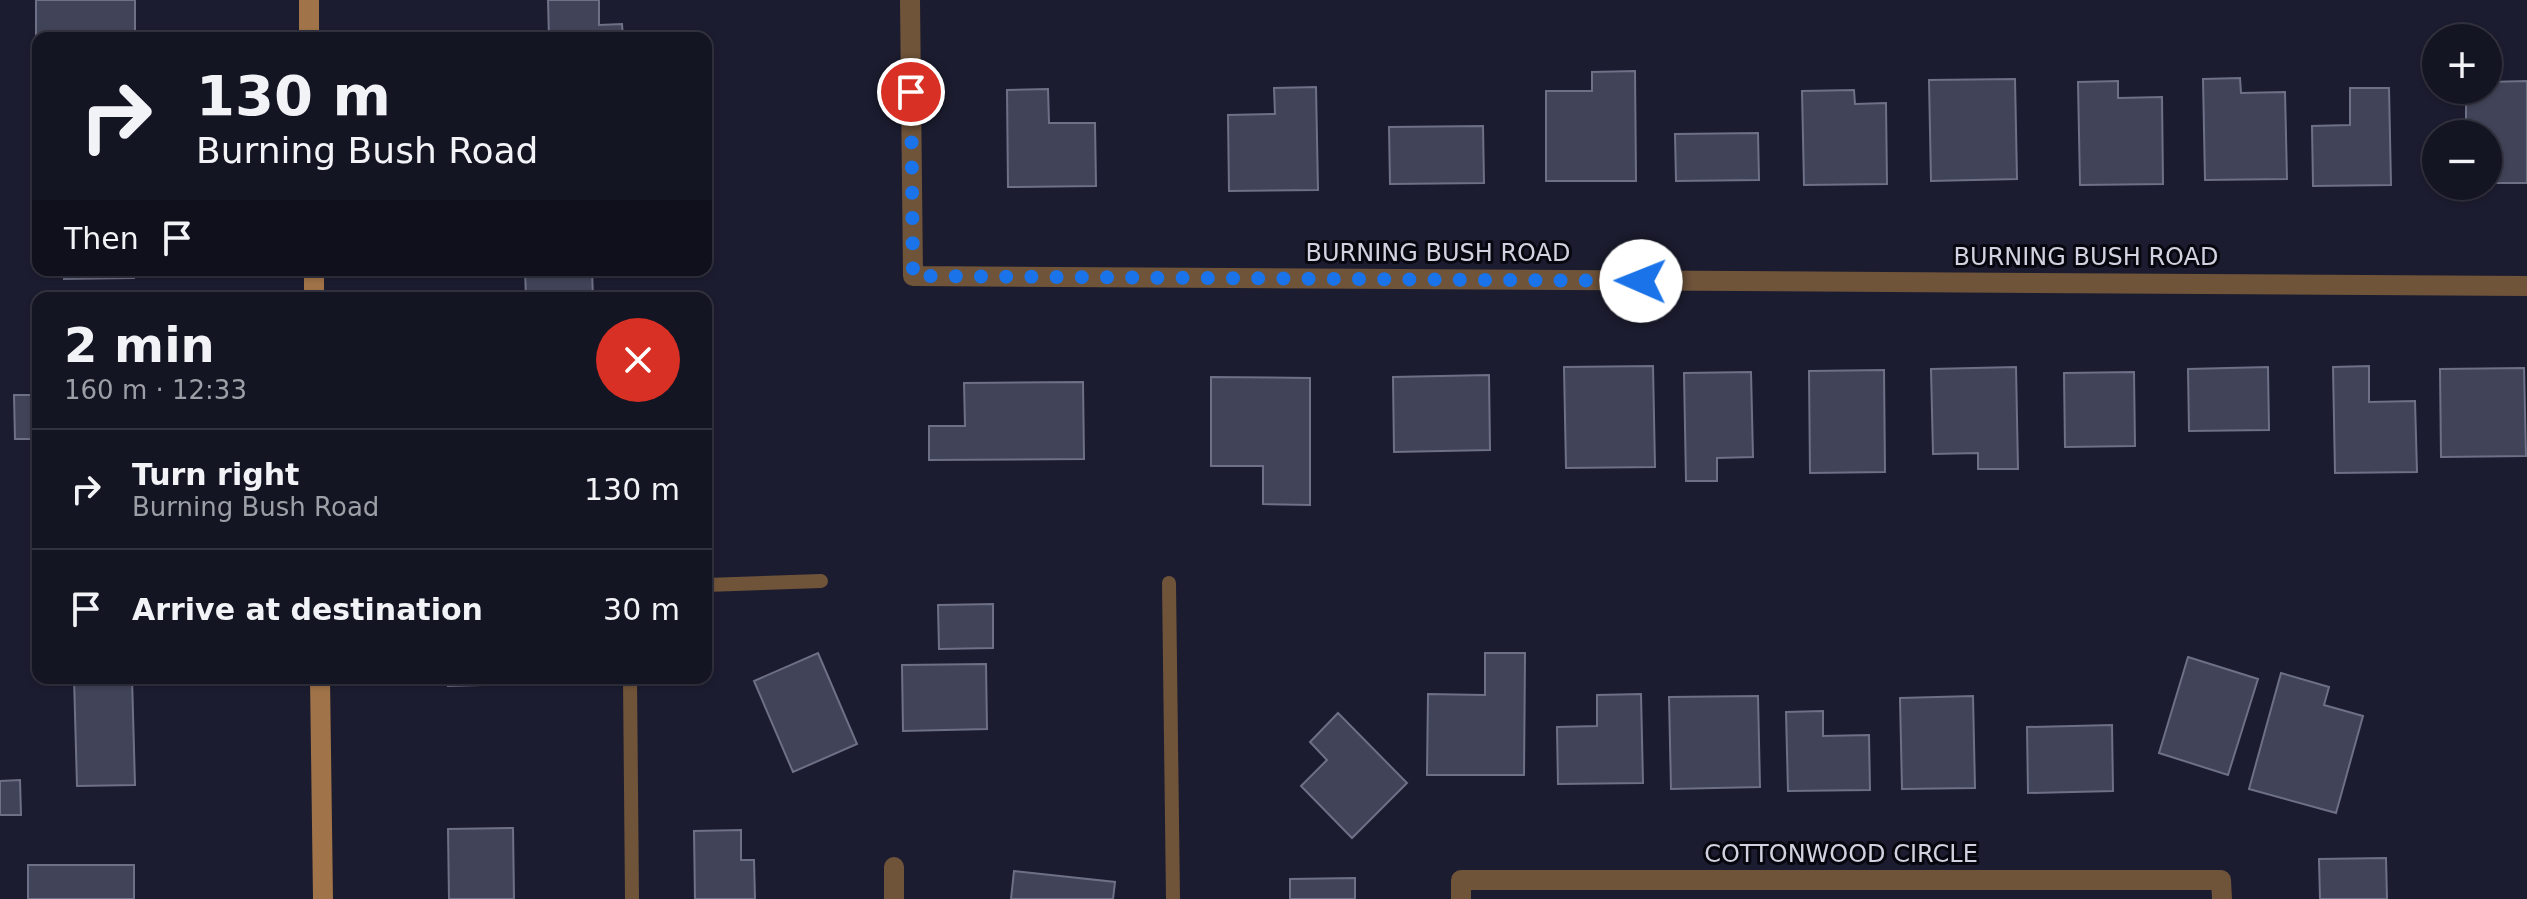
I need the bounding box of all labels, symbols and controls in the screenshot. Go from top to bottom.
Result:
map controls [2422,24,2502,200]
button: + [2422,24,2502,104]
pin [877,58,945,126]
text: 130 m [196,63,391,128]
icon: right [64,64,168,168]
icon: arrive [889,70,933,114]
button: − [2422,120,2502,200]
text: Burning Bush Road [196,130,538,171]
icon: arrive [155,216,199,260]
text: Then [64,221,139,256]
street label: BURNING BUSH ROAD [1306,239,1570,267]
position arrow [1599,239,1683,323]
street label: BURNING BUSH ROAD [1954,243,2218,271]
text: 2 min [64,317,215,373]
button: close [596,318,680,402]
text: 160 m · 12:33 [64,375,247,405]
text: Turn right [132,457,299,492]
icon: right [64,467,108,511]
text: 130 m [584,472,680,507]
text: Burning Bush Road [132,492,379,522]
icon: arrive [64,587,108,631]
text: Arrive at destination [132,592,483,627]
text: 30 m [603,592,680,627]
street label: COTTONWOOD CIRCLE [1704,840,1978,868]

